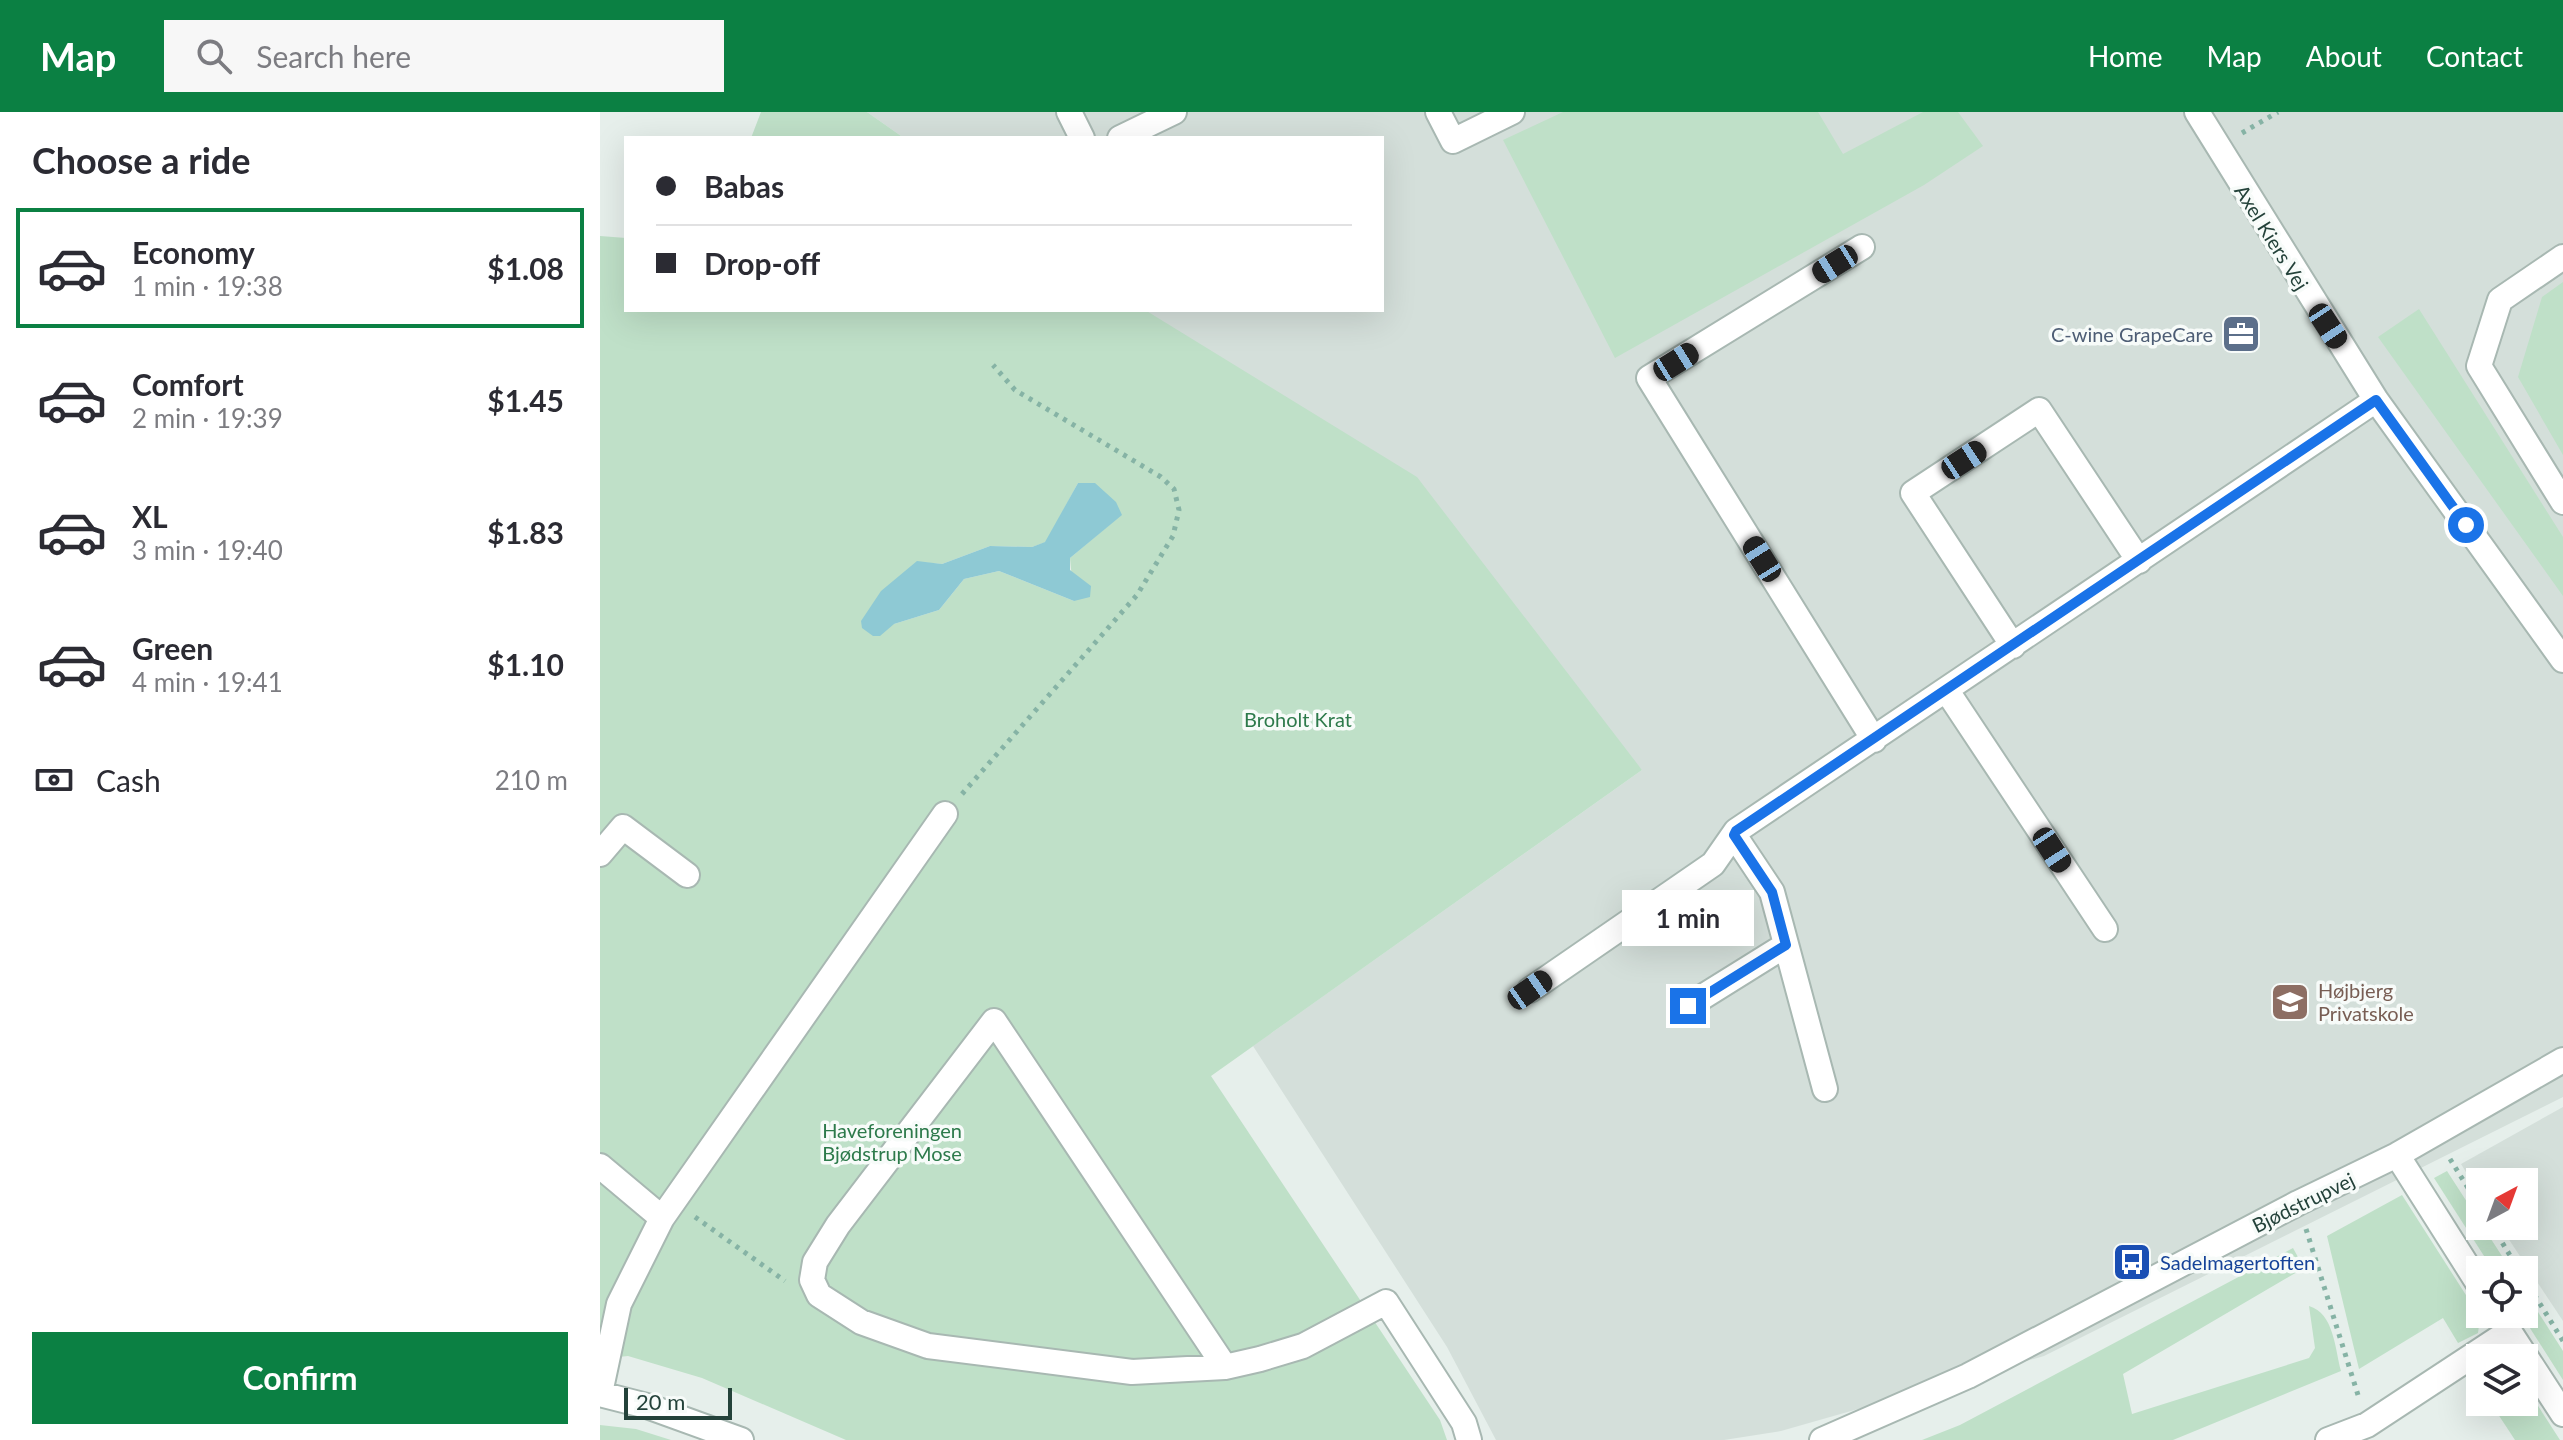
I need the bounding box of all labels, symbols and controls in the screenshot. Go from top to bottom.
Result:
search box [164,20,724,92]
text: Map [40,33,116,79]
icon: search [192,34,236,78]
text: Search here [256,38,411,74]
text: Home [2088,39,2163,73]
text: Map [2207,39,2262,73]
text: About [2306,39,2382,73]
text: Contact [2426,39,2523,73]
text: Choose a ride [32,138,251,182]
text: Babas [704,168,784,204]
street label: Axel Kiers Vej [2230,180,2314,294]
icon: car [36,232,108,304]
text: Economy [132,234,255,270]
car [1808,241,1862,287]
text: Drop-off [704,245,820,281]
text: $1.08 [487,250,564,286]
text: 1 min · 19:38 [132,270,283,302]
car [2305,299,2351,353]
office icon: C-wine GrapeCare [2220,313,2262,355]
place label: C-wine GrapeCare [2051,322,2213,346]
car [1649,339,1703,385]
icon: car [36,364,108,436]
text: Comfort [132,366,244,402]
text: $1.45 [487,382,564,418]
text: 2 min · 19:39 [132,402,283,434]
car [1937,437,1991,483]
icon: car [36,496,108,568]
text: XL [132,498,168,534]
route start [2448,507,2484,543]
text: $1.83 [487,514,564,550]
car [1739,532,1785,586]
text: 3 min · 19:40 [132,534,283,566]
icon: car [36,628,108,700]
text: Green [132,630,213,666]
text: $1.10 [487,646,564,682]
text: 4 min · 19:41 [132,666,283,698]
park label: Broholt Krat [1244,707,1352,731]
icon: cash [32,758,76,802]
text: Cash [96,762,161,798]
text: 210 m [495,764,568,796]
car [2029,823,2075,877]
callout: 1 min [1622,890,1754,946]
text: 1 min [1656,902,1720,934]
car [1503,966,1557,1014]
place label: Højbjerg Privatskole [2318,978,2414,1025]
school or university icon: Højbjerg Privatskole [2269,981,2311,1023]
route end [1670,988,1706,1024]
park label: Haveforeningen Bjødstrup Mose [822,1118,962,1165]
street label: Bjødstrupvej [2248,1167,2358,1237]
north arrow [2466,1168,2538,1240]
map controls [2466,1168,2538,1416]
bus stop icon: Sadelmagertoften [2111,1241,2153,1283]
place label: Sadelmagertoften [2160,1250,2315,1274]
button: locate [2466,1256,2538,1328]
button: Confirm [32,1332,568,1424]
button: layers [2466,1344,2538,1416]
scale bar [624,1384,732,1420]
text: 20 m [636,1388,685,1415]

